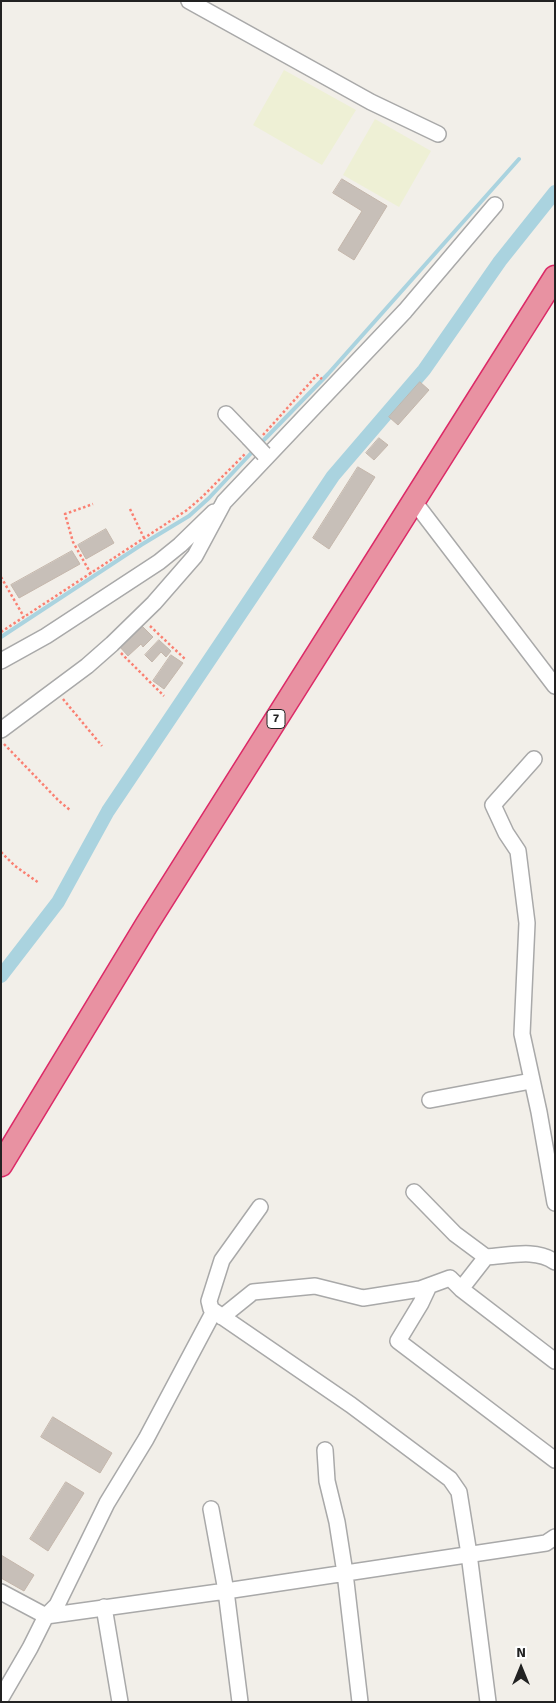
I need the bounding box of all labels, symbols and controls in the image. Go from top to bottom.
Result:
road number: 7 [267,710,285,729]
north arrow [496,1643,546,1693]
text: N [516,1644,526,1661]

